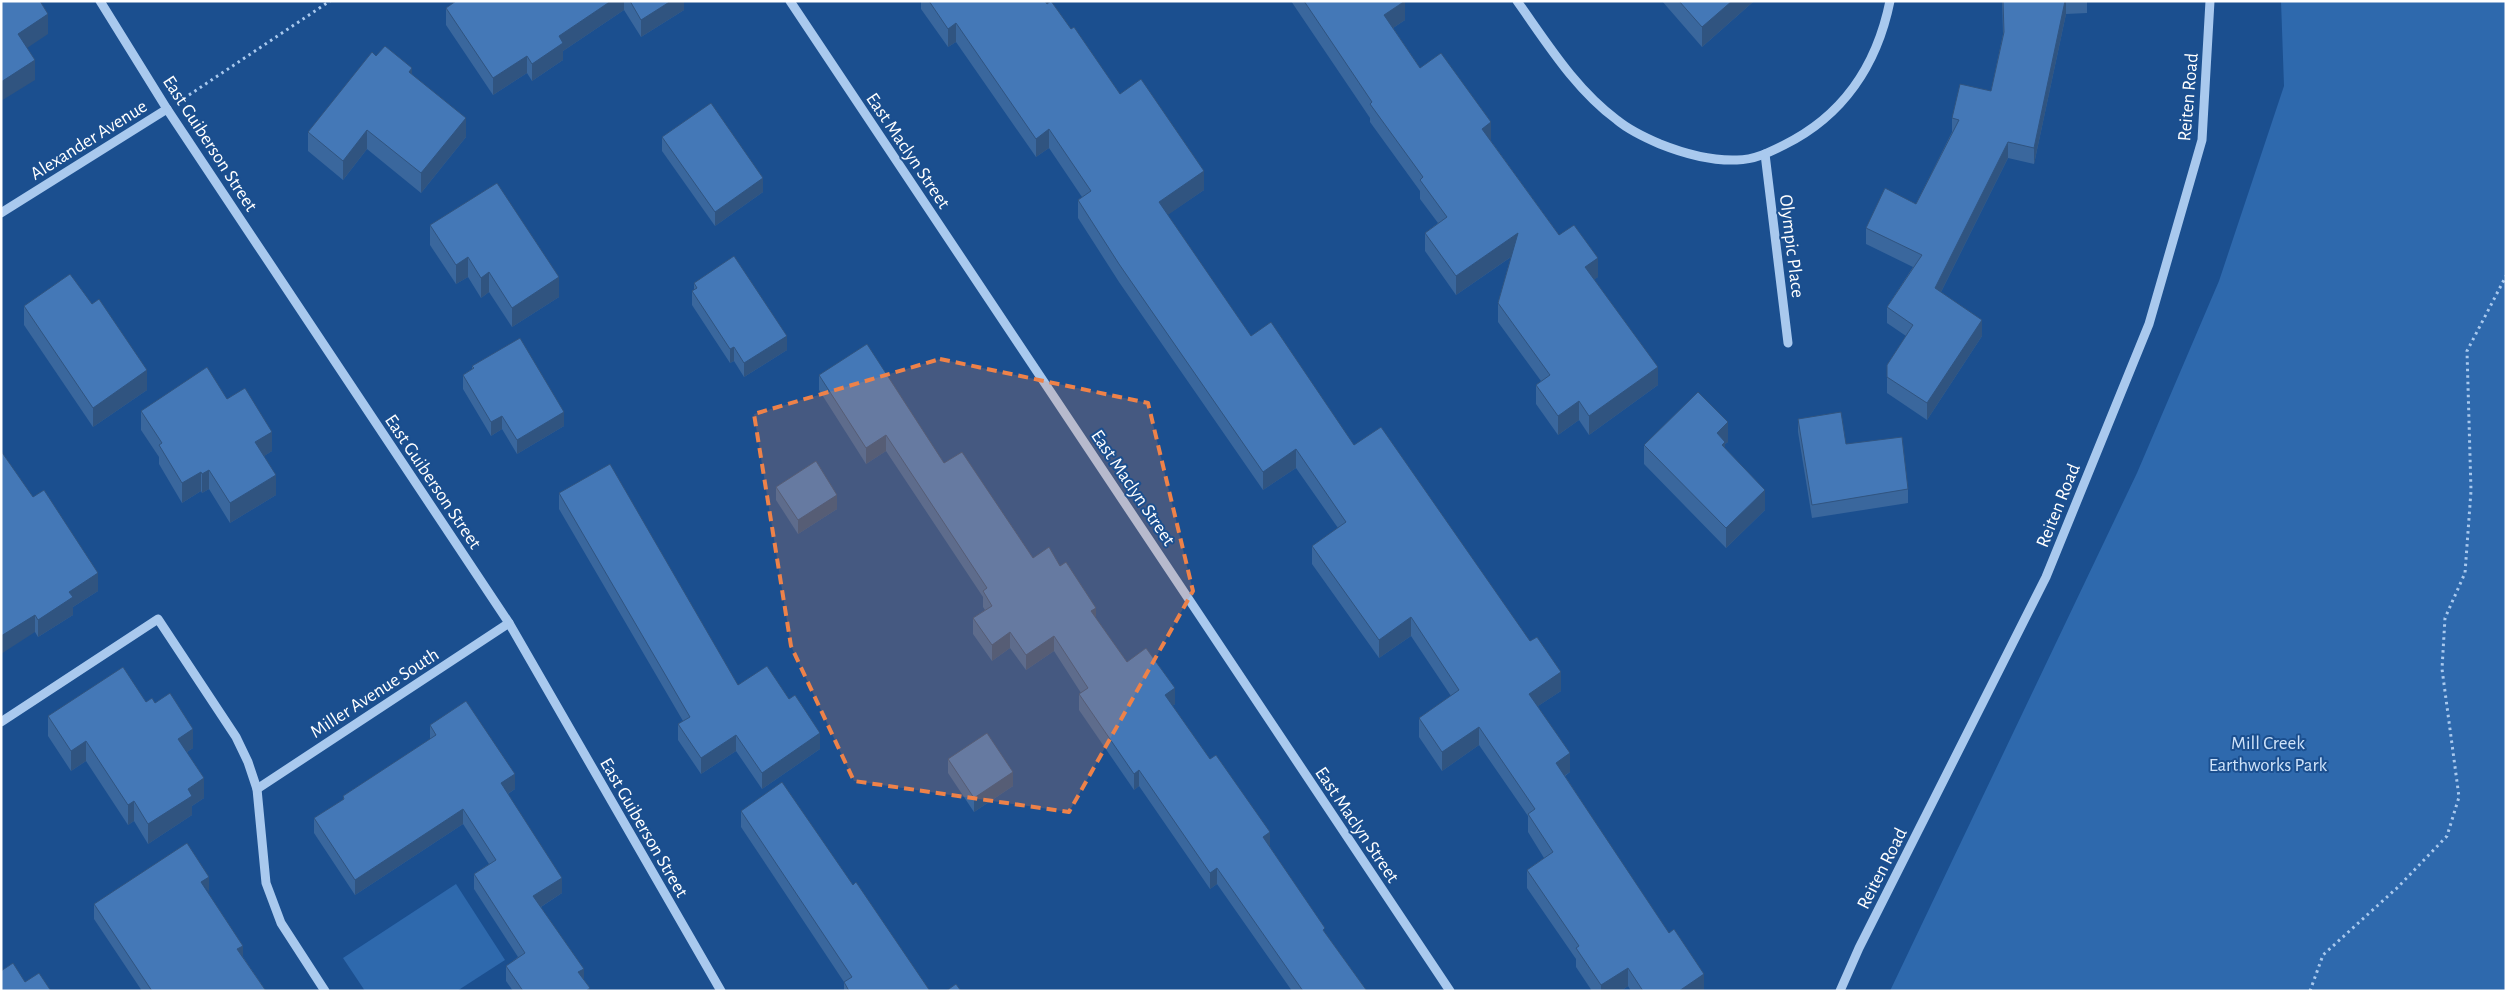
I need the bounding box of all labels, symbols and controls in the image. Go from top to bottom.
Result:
street label: Reiten Road [2175,52,2202,142]
street label: East Guiberson Street [159,73,261,215]
street label: East Maclyn Street [862,90,953,212]
street label: Alexander Avenue [27,97,151,184]
street label: Olympic Place [1776,193,1807,299]
street label: East Guiberson Street [381,411,485,552]
street label: East Maclyn Street [1087,427,1178,549]
street label: Reiten Road [2033,461,2084,550]
street label: Miller Avenue South [307,645,443,742]
park label: Mill Creek Earthworks Park [2209,734,2328,775]
street label: East Guiberson Street [596,755,691,901]
street label: East Maclyn Street [1311,764,1402,886]
street label: Reiten Road [1854,825,1911,912]

